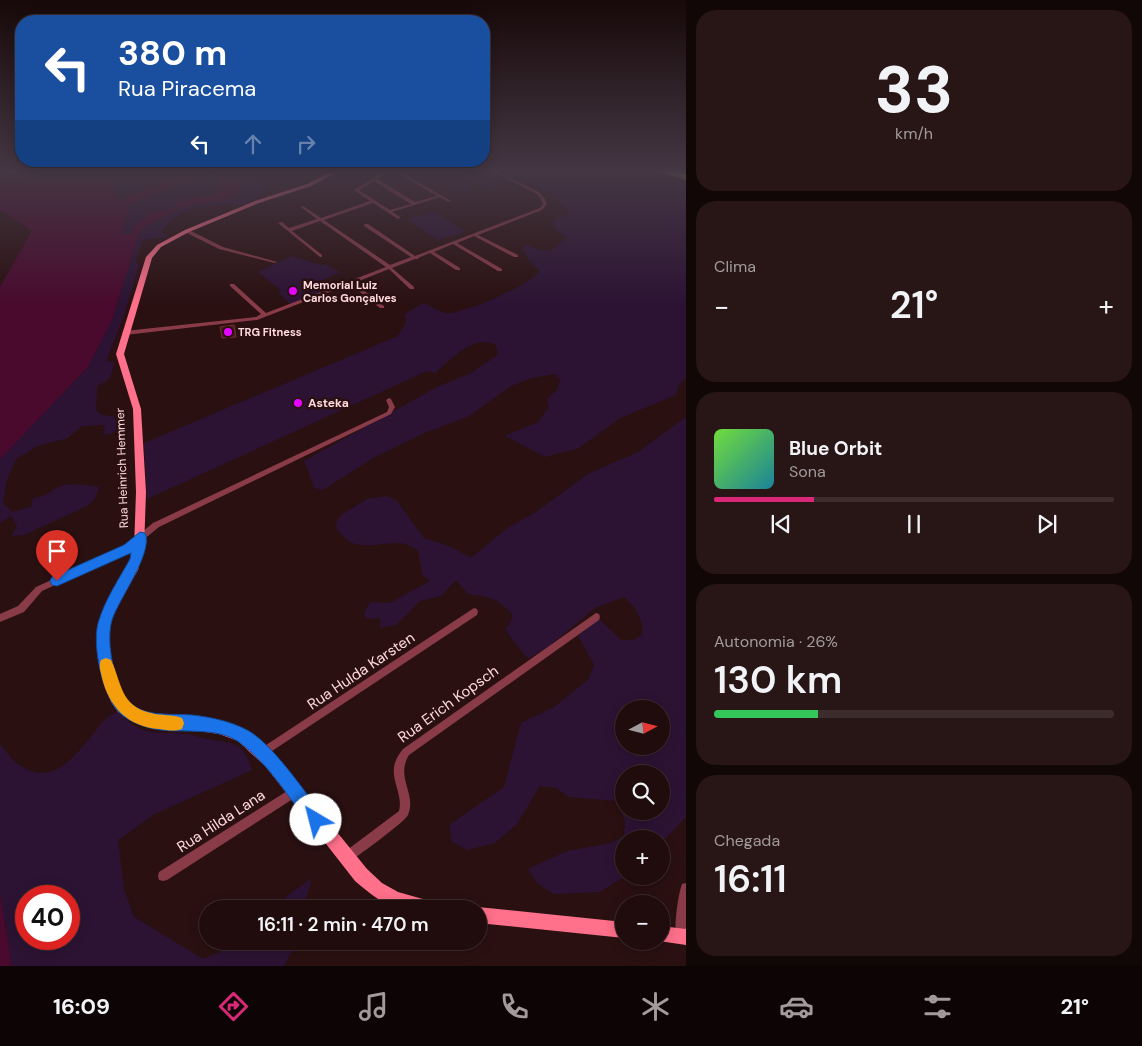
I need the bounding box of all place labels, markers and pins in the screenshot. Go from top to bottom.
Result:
place label: Memorial Luiz Carlos Gonçalves [303,278,397,305]
marker: Memorial Luiz Carlos Gonçalves [287,285,299,297]
place label: TRG Fitness [238,325,302,339]
marker: TRG Fitness [222,326,234,338]
place label: Asteka [308,395,349,411]
marker: Asteka [292,397,304,409]
pin [36,530,78,581]

